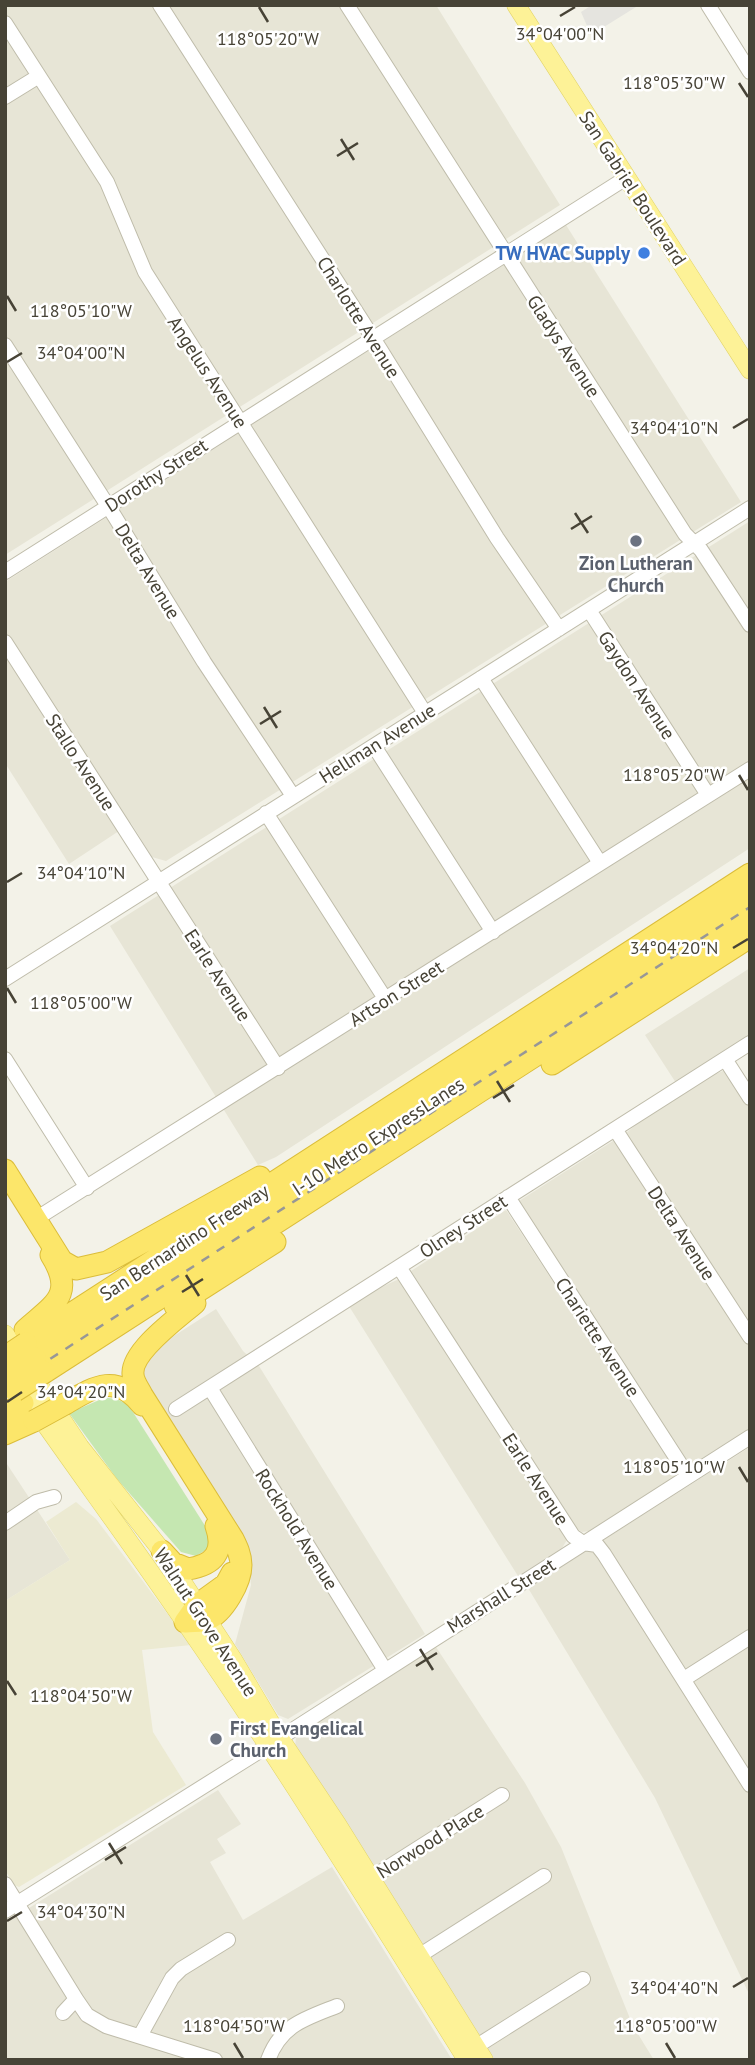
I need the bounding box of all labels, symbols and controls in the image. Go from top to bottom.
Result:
text: 34°04'00"N [516,22,604,45]
text: 118°05'20"W [217,27,319,50]
text: 118°05'30"W [623,71,725,94]
street label: San Gabriel Boulevard [574,106,692,270]
place label: TW HVAC Supply [496,241,631,265]
marker: TW HVAC Supply [636,245,652,261]
street label: Charlotte Avenue [312,252,406,382]
street label: Gladys Avenue [522,290,606,402]
text: 118°05'10"W [30,299,132,322]
street label: Angelus Avenue [163,311,253,433]
text: 34°04'00"N [37,341,125,364]
text: 34°04'10"N [630,416,718,439]
street label: Dorothy Street [100,433,212,517]
street label: Delta Avenue [110,519,186,623]
marker: Zion Lutheran Church [628,533,644,549]
place label: Zion Lutheran Church [579,551,693,597]
street label: Gaydon Avenue [593,626,681,744]
street label: Hellman Avenue [314,698,440,788]
street label: Stallo Avenue [41,709,121,815]
text: 118°05'20"W [623,763,725,786]
text: 34°04'10"N [37,861,125,884]
street label: Earle Avenue [179,924,257,1026]
text: 34°04'20"N [630,936,718,959]
street label: Artson Street [344,954,448,1031]
text: 118°05'00"W [30,991,132,1014]
street label: I-10 Metro ExpressLanes [287,1071,469,1201]
street label: San Bernardino Freeway [95,1178,273,1306]
street label: Delta Avenue [643,1181,721,1285]
street label: Olney Street [415,1188,512,1263]
street label: Chariette Avenue [550,1273,646,1401]
text: 34°04'20"N [37,1380,125,1403]
street label: Earle Avenue [497,1428,575,1530]
text: 118°05'10"W [623,1455,725,1478]
street label: Rockhold Avenue [250,1464,344,1594]
street label: Walnut Grove Avenue [149,1543,263,1701]
street label: Marshall Street [442,1552,560,1638]
text: 118°04'50"W [30,1684,132,1707]
place label: First Evangelical Church [230,1716,364,1762]
marker: First Evangelical Church [208,1731,224,1747]
street label: Norwood Place [372,1798,488,1884]
text: 34°04'30"N [37,1900,125,1923]
text: 34°04'40"N [630,1976,718,1999]
text: 118°04'50"W [183,2014,285,2037]
text: 118°05'00"W [615,2014,717,2037]

